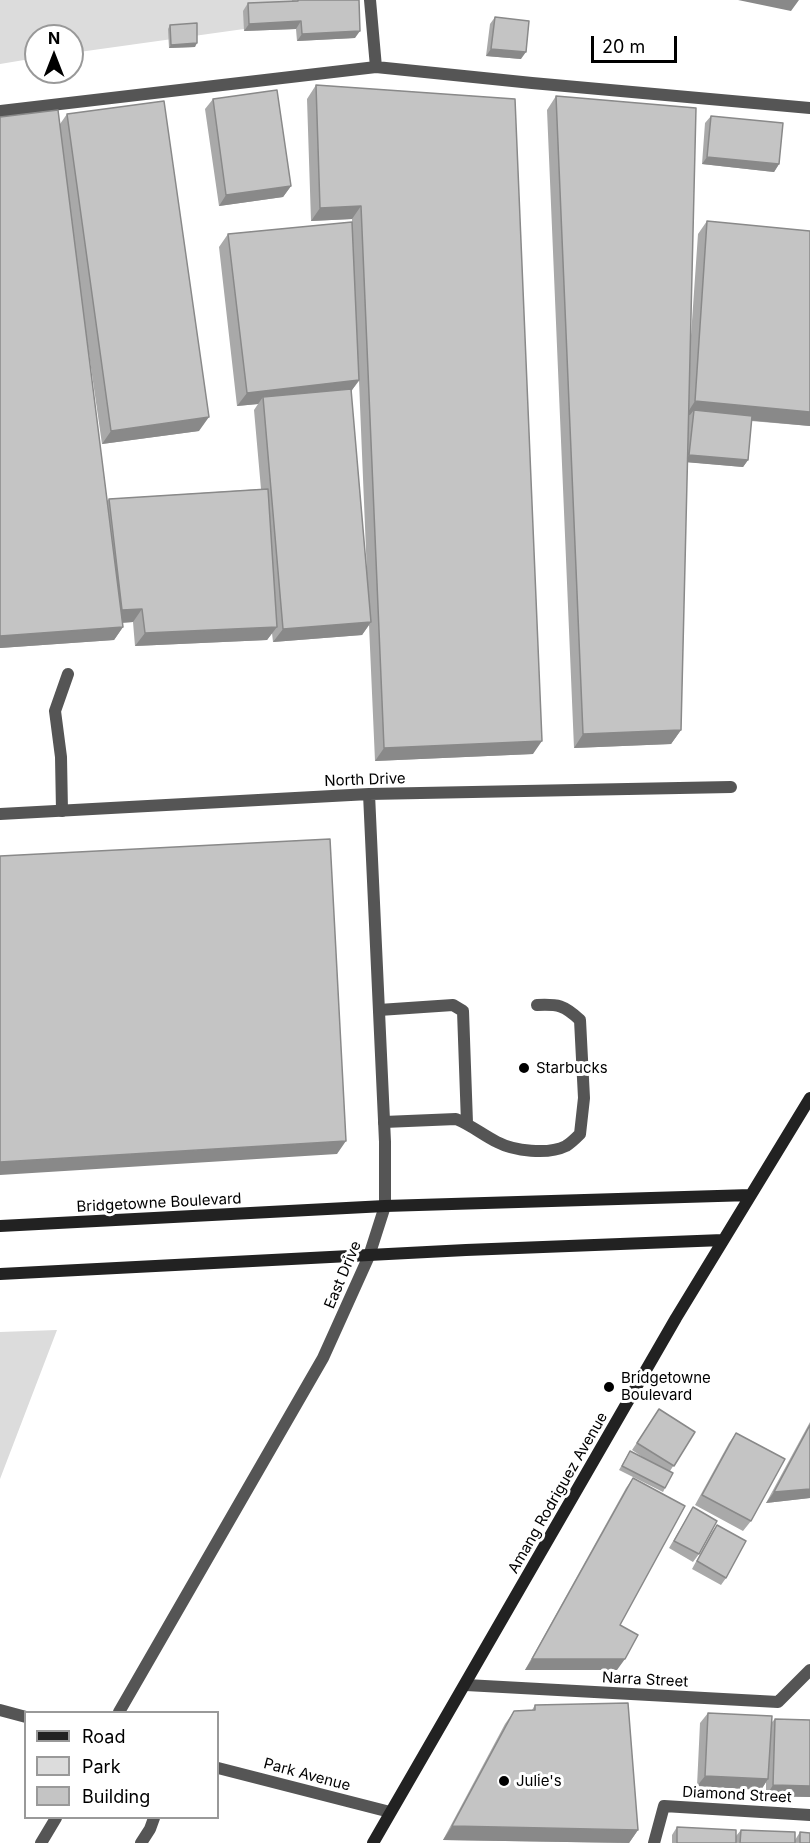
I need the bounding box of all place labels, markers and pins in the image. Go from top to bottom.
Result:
place label: Starbucks [536,1059,608,1077]
marker: Starbucks [517,1061,531,1075]
place label: Bridgetowne Boulevard [621,1369,711,1404]
marker: Bridgetowne Boulevard [602,1380,616,1394]
place label: Julie's [516,1772,562,1790]
marker: Julie's [497,1774,511,1788]

